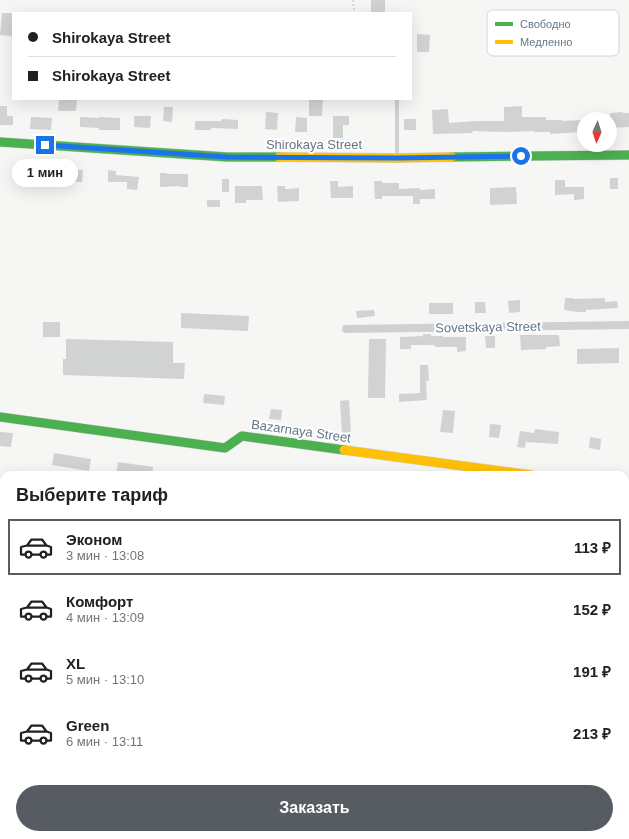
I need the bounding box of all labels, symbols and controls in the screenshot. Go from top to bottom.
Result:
legend [487,10,619,56]
text: Свободно [520,18,571,30]
text: Shirokaya Street [52,29,170,46]
text: Медленно [520,36,572,48]
text: Shirokaya Street [52,67,170,84]
north arrow [577,112,617,152]
map controls [577,112,617,152]
route end [36,136,54,154]
street label: Shirokaya Street [266,137,362,152]
route start [512,147,530,165]
callout: 1 мин [12,159,78,187]
text: 1 мин [27,165,63,180]
street label: Sovetskaya Street [435,319,541,335]
street label: Bazarnaya Street [250,417,352,445]
text: Выберите тариф [16,485,168,505]
icon: car [18,529,54,565]
text: Эконом [66,531,122,548]
text: 113 ₽ [574,539,611,556]
text: 3 мин · 13:08 [66,548,144,563]
icon: car [18,591,54,627]
text: Комфорт [66,593,133,610]
text: 152 ₽ [573,601,611,618]
text: 4 мин · 13:09 [66,610,144,625]
icon: car [18,653,54,689]
text: XL [66,655,85,672]
text: 191 ₽ [573,663,611,680]
text: 5 мин · 13:10 [66,672,144,687]
icon: car [18,715,54,751]
text: Green [66,717,109,734]
text: 213 ₽ [573,725,611,742]
text: 6 мин · 13:11 [66,734,143,749]
button: Заказать [16,785,613,831]

